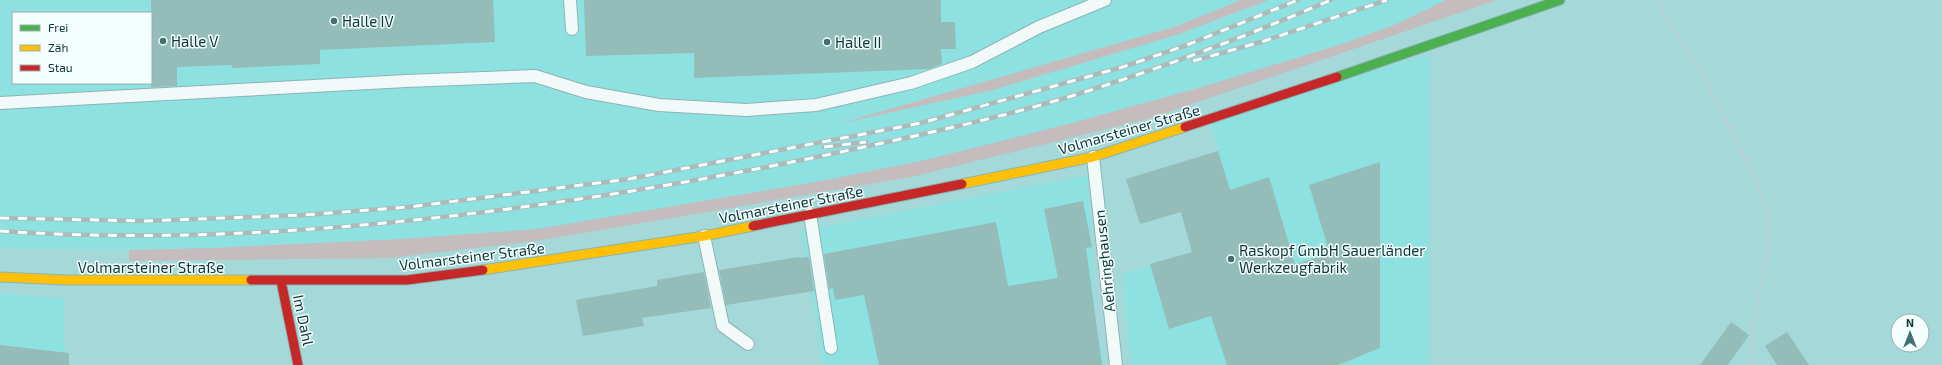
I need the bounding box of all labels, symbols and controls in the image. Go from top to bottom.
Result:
legend [12,12,152,84]
place label: Halle IV [342,12,394,30]
marker: Halle IV [329,16,339,26]
text: Frei [48,20,68,34]
place label: Halle V [171,32,218,50]
place label: Halle II [835,33,881,51]
marker: Halle V [158,36,168,46]
marker: Halle II [822,37,832,47]
text: Zäh [48,40,68,54]
text: Stau [48,60,73,74]
street label: Volmarsteiner Straße [1056,100,1202,158]
street label: Volmarsteiner Straße [717,181,865,227]
street label: Aehringhausen [1090,209,1118,313]
street label: Volmarsteiner Straße [398,238,546,274]
place label: Raskopf GmbH Sauerländer Werkzeugfabrik [1239,241,1425,276]
marker: Raskopf GmbH Sauerländer Werkzeugfabrik [1226,254,1236,264]
street label: Volmarsteiner Straße [78,258,224,276]
street label: Im Dahl [290,293,318,348]
north arrow [1890,313,1930,353]
text: N [1906,316,1914,329]

